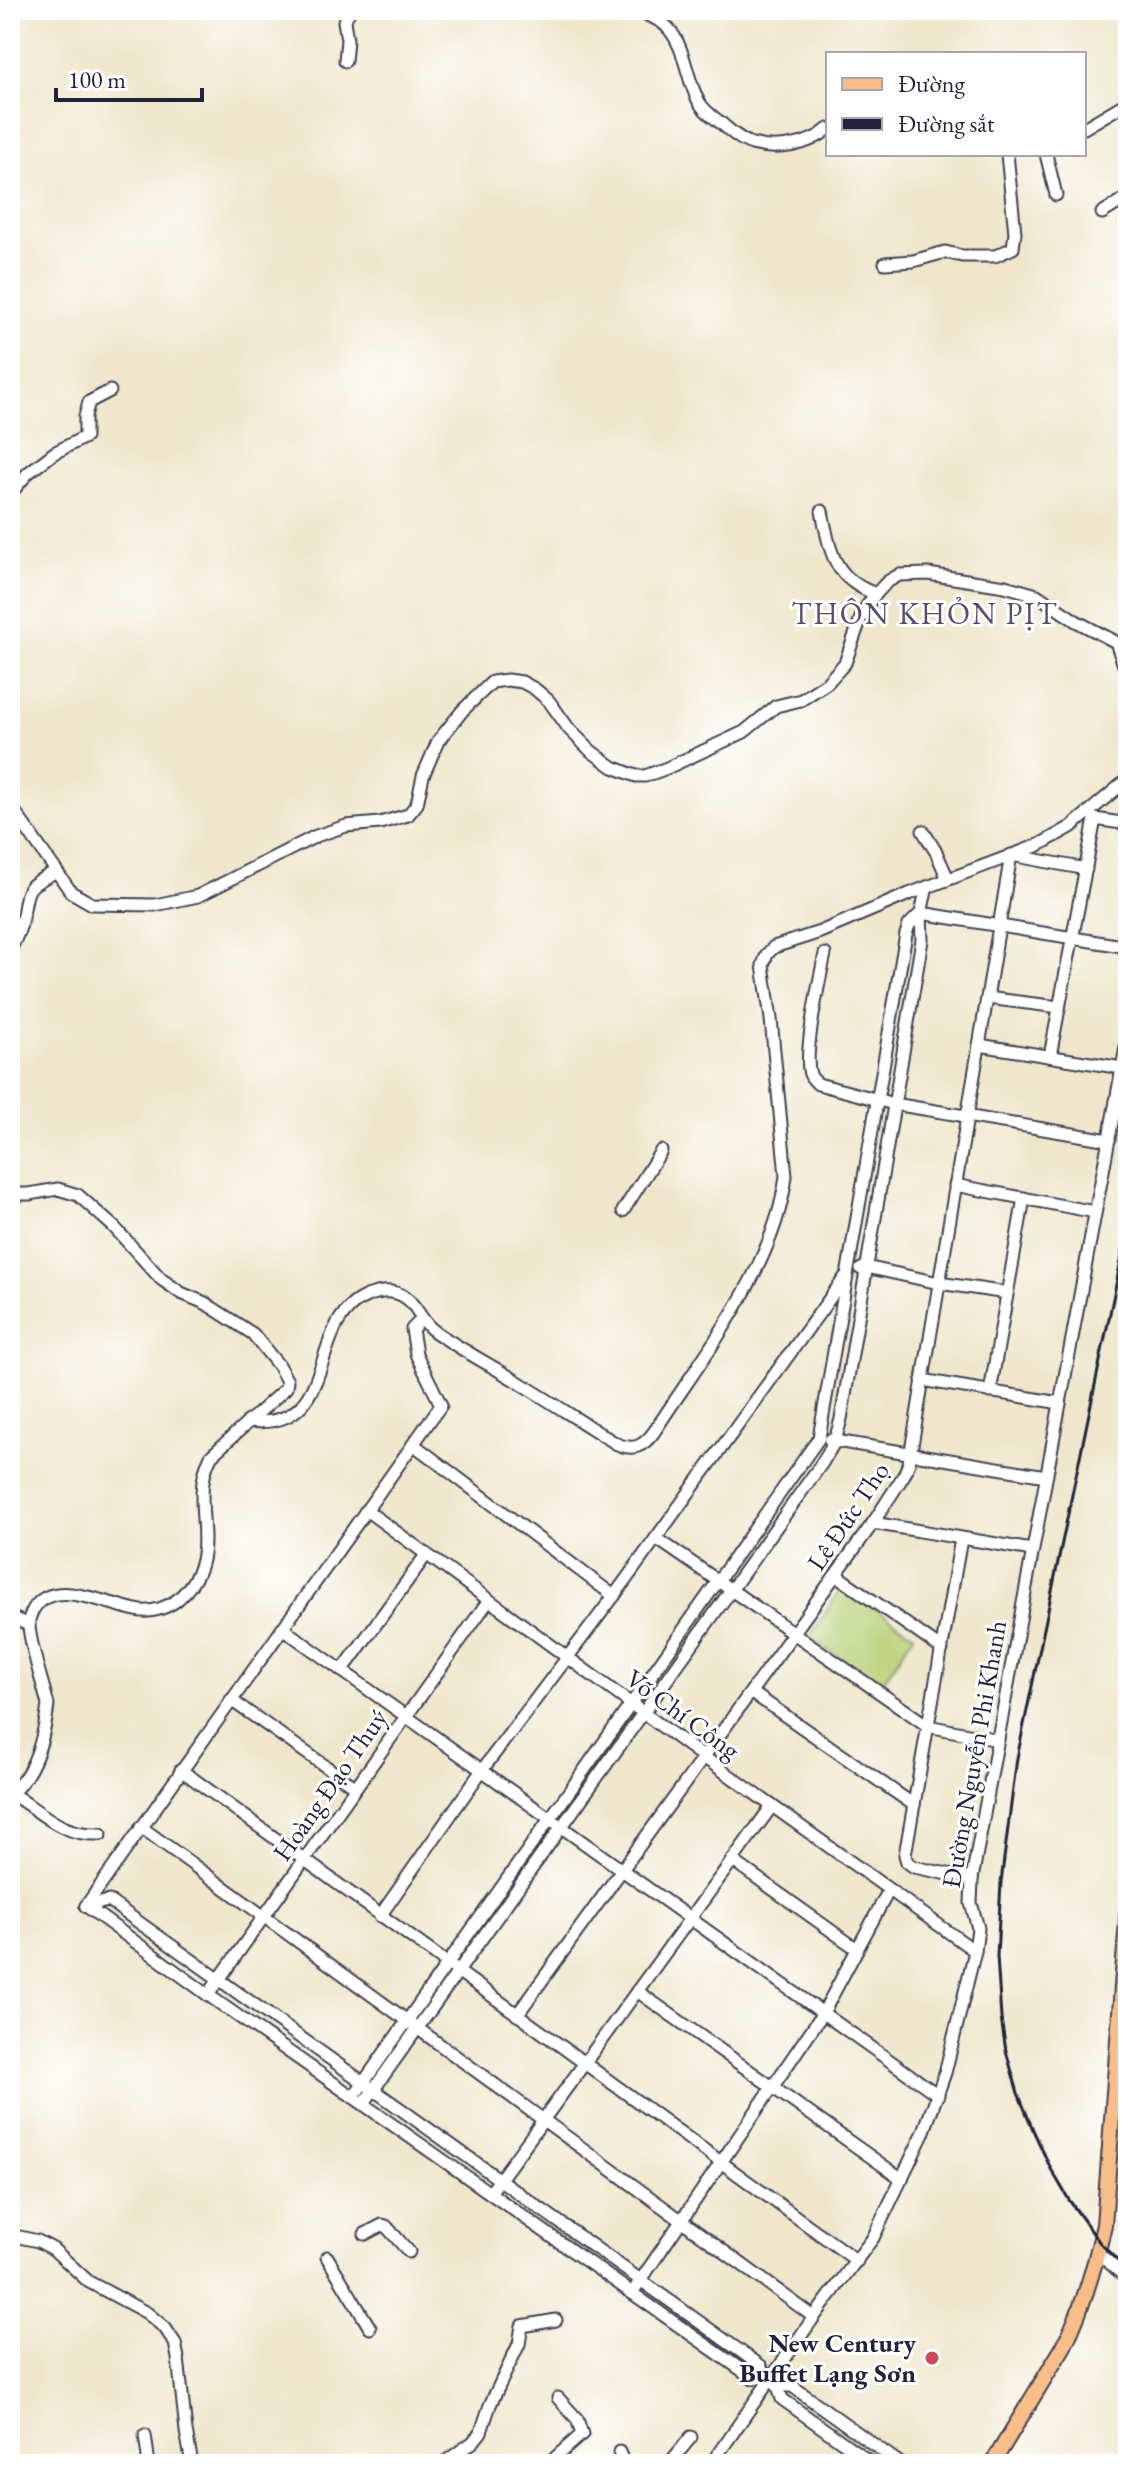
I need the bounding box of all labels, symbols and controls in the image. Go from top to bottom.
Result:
scale bar [56,52,202,102]
legend [826,52,1086,156]
text: 100 m [68,64,126,95]
text: Đường [898,68,965,99]
text: Đường sắt [898,108,995,139]
district label: THÔN KHỎN PỊT [791,594,1059,633]
street label: Lê Đức Thọ [799,1455,897,1577]
street label: Đường Nguyễn Phi Khanh [934,1618,1014,1890]
street label: Võ Chí Công [619,1661,747,1767]
street label: Hoàng Đạo Thuý [265,1702,395,1868]
place label: New Century Buffet Lạng Sơn [740,2326,916,2390]
marker: New Century Buffet Lạng Sơn [923,2349,941,2367]

